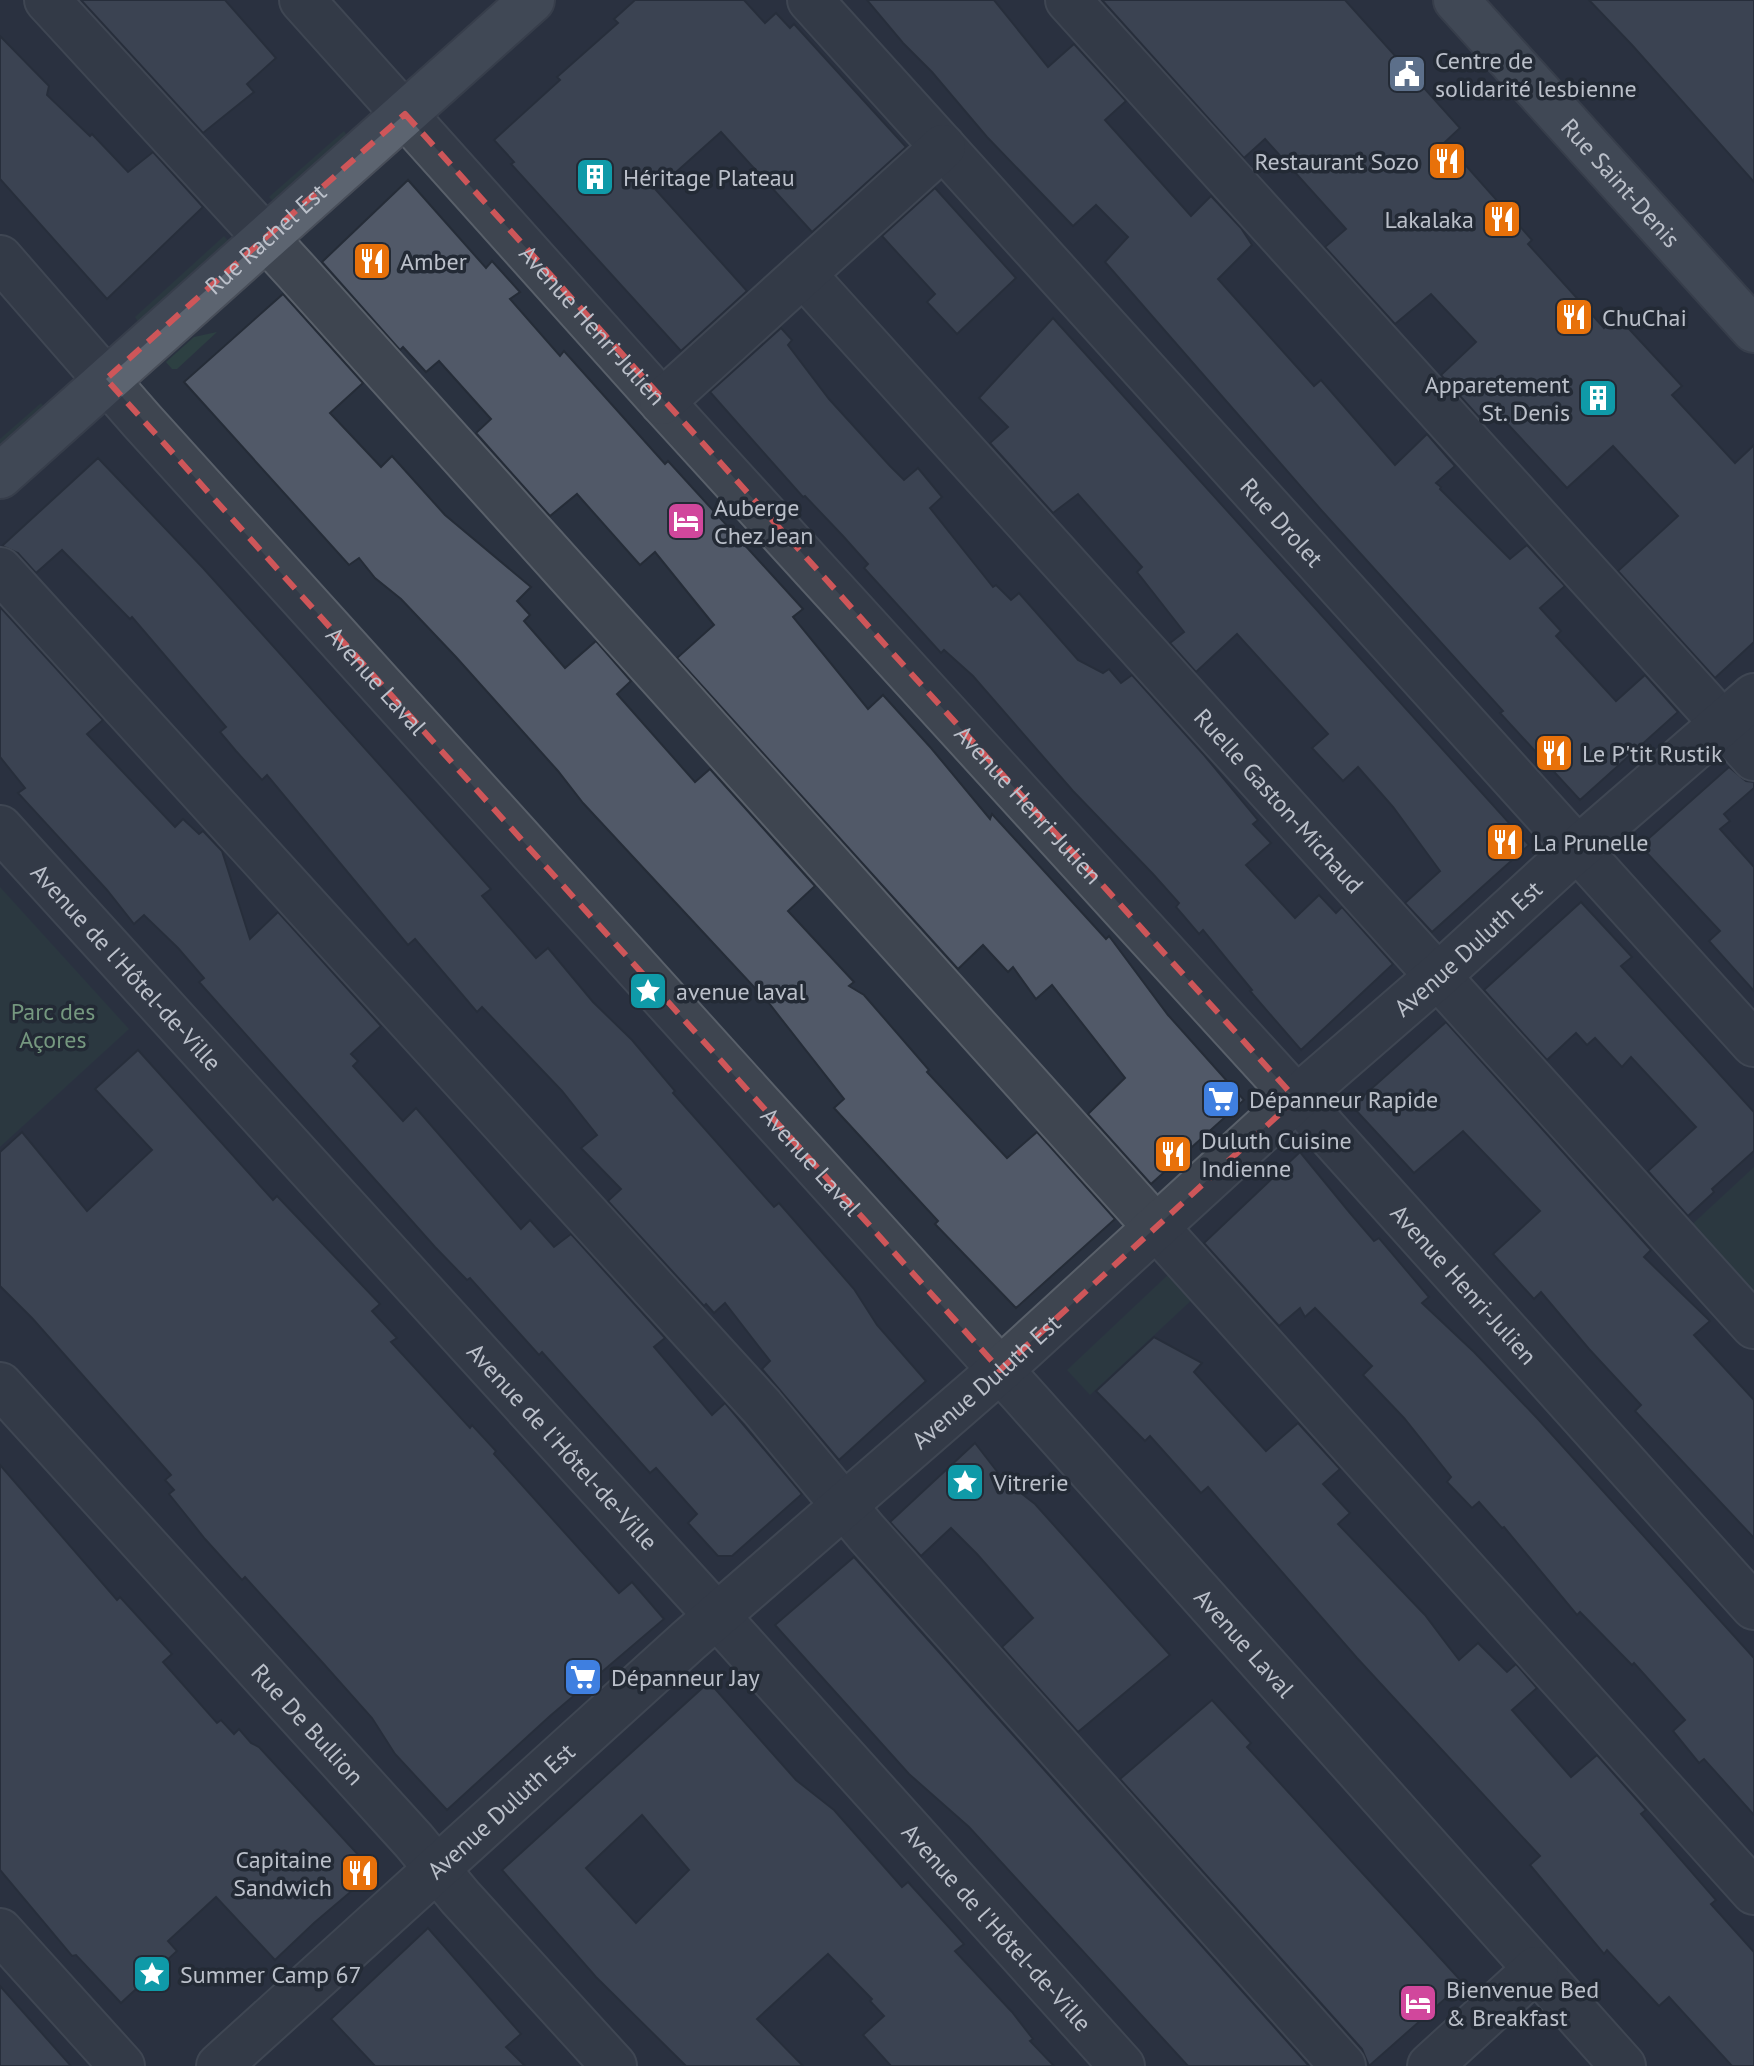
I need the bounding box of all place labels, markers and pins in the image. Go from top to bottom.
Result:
place label: Centre de solidarité lesbienne [1435,45,1637,104]
public building icon: Centre de solidarité lesbienne [1386,53,1428,95]
restaurant icon: Restaurant Sozo [1426,140,1468,182]
place label: Restaurant Sozo [1254,146,1419,177]
building icon: Héritage Plateau [574,156,616,198]
place label: Héritage Plateau [623,162,795,193]
restaurant icon: Lakalaka [1481,198,1523,240]
place label: Lakalaka [1384,204,1474,235]
restaurant icon: Amber [351,240,393,282]
place label: Amber [400,246,467,277]
restaurant icon: ChuChai [1553,296,1595,338]
place label: ChuChai [1602,302,1687,333]
place label: Apparetement St. Denis [1425,369,1570,428]
building icon: Apparetement St. Denis [1577,377,1619,419]
place label: Auberge Chez Jean [714,492,813,551]
hotel icon: Auberge Chez Jean [665,500,707,542]
restaurant icon: Le P'tit Rustik [1533,732,1575,774]
place label: Le P'tit Rustik [1582,738,1723,769]
restaurant icon: La Prunelle [1484,821,1526,863]
place label: La Prunelle [1533,827,1648,858]
place icon: avenue laval [627,970,669,1012]
place label: avenue laval [676,976,805,1007]
supermarket icon: Dépanneur Rapide [1200,1078,1242,1120]
place label: Dépanneur Rapide [1249,1084,1438,1115]
place label: Duluth Cuisine Indienne [1201,1125,1352,1184]
restaurant icon: Duluth Cuisine Indienne [1152,1133,1194,1175]
place icon: Vitrerie [944,1461,986,1503]
place label: Vitrerie [992,1467,1068,1498]
supermarket icon: Dépanneur Jay [562,1656,604,1698]
place label: Dépanneur Jay [611,1662,760,1693]
place label: Capitaine Sandwich [233,1844,332,1903]
restaurant icon: Capitaine Sandwich [339,1852,381,1894]
place icon: Summer Camp 67 [131,1953,173,1995]
place label: Summer Camp 67 [180,1959,362,1990]
place label: Bienvenue Bed & Breakfast [1446,1974,1599,2033]
hotel icon: Bienvenue Bed & Breakfast [1397,1982,1439,2024]

